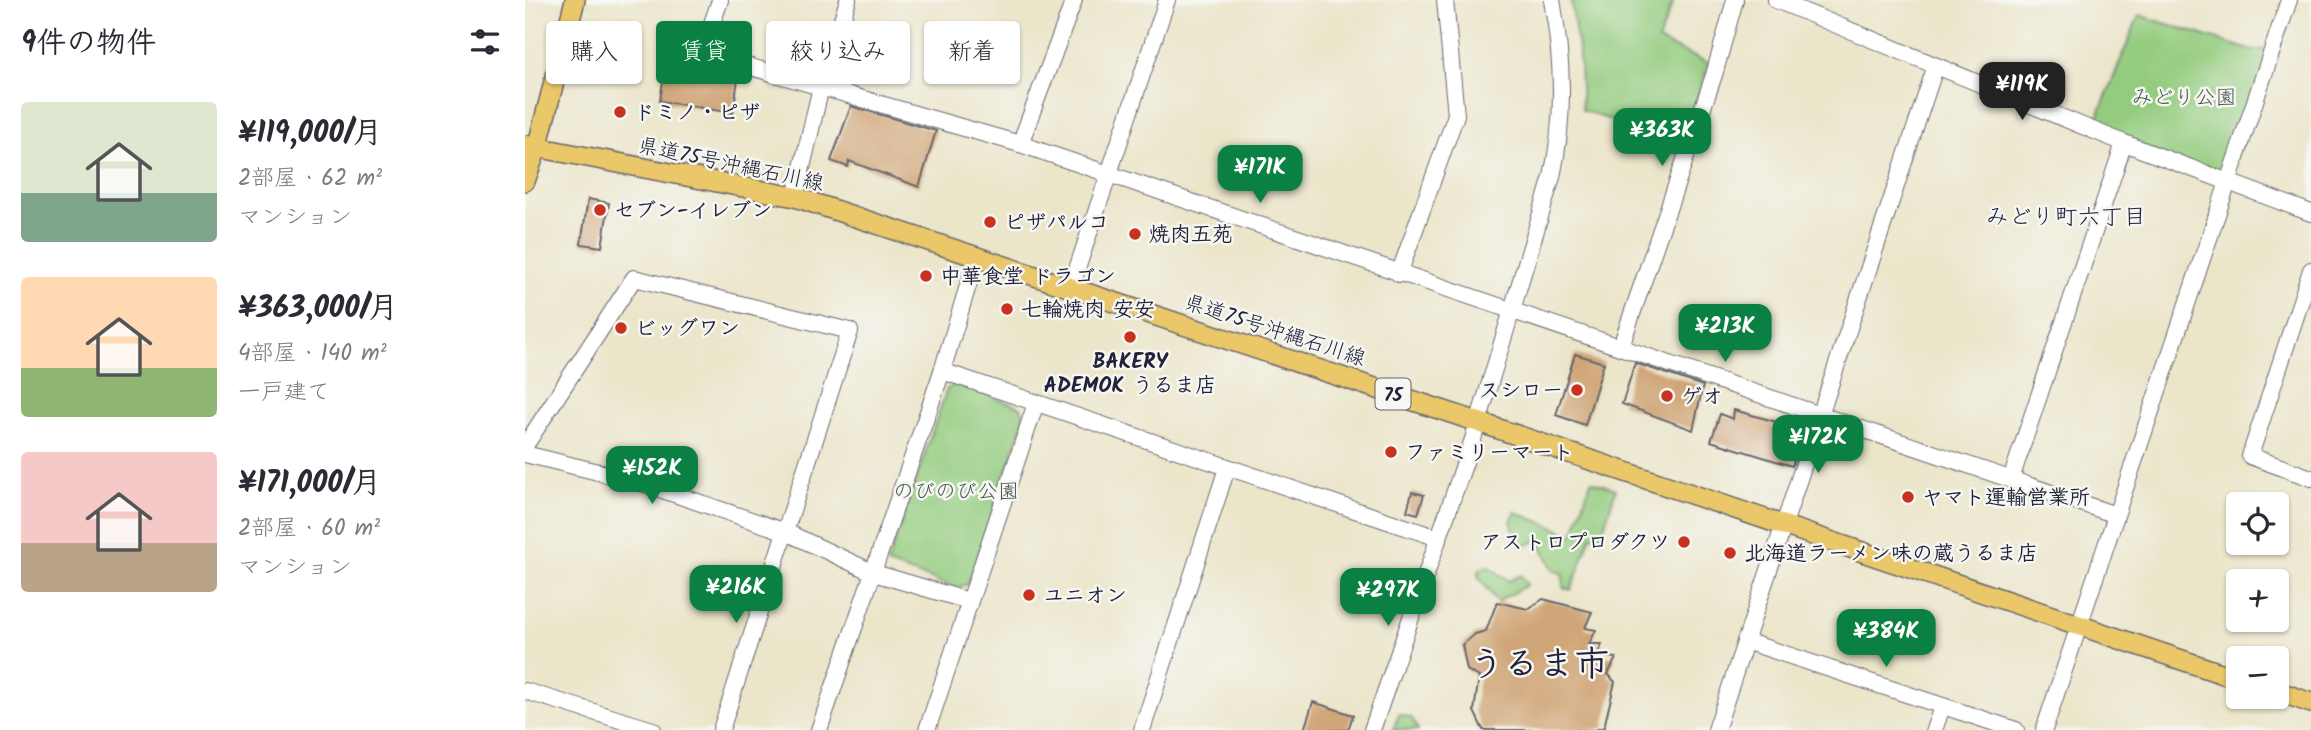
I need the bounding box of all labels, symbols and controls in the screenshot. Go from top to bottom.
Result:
text: 9件の物件 [21,20,156,68]
chip: 購入 [546,21,642,84]
chip: 賃貸 [656,21,752,84]
chip: 絞り込み [766,21,910,84]
chip: 新着 [924,21,1020,84]
icon: filters [466,23,504,61]
pin: ¥119K [1973,62,2071,122]
text: ¥119K [1995,67,2049,103]
park label: みどり公園 [2132,82,2237,115]
place label: ドミノ・ピザ [634,97,760,130]
marker: ドミノ・ピザ [612,104,628,120]
pin: ¥363K [1613,108,1711,168]
text: ¥119,000/月 [238,110,382,158]
text: ¥363K [1629,113,1695,149]
icon: home [77,130,161,214]
street label: 県道75号沖縄石川線 [635,130,827,201]
pin: ¥171K [1211,146,1309,205]
text: ¥171K [1234,150,1286,186]
text: 2部屋 · 62 m² [238,161,382,197]
place label: セブン-イレブン [614,195,772,228]
text: マンション [238,200,352,236]
district label: みどり町六丁目 [1986,200,2147,236]
marker: セブン-イレブン [592,202,608,218]
place label: ピザパルコ [1004,207,1109,240]
marker: ピザパルコ [982,214,998,230]
place label: 焼肉五苑 [1149,219,1233,252]
marker: 焼肉五苑 [1127,226,1143,242]
place label: 中華食堂 ドラゴン [940,261,1116,294]
marker: 中華食堂 ドラゴン [918,268,934,284]
text: ¥363,000/月 [238,285,398,333]
street label: 県道75号沖縄石川線 [1180,287,1369,376]
place label: 七輪焼肉 安安 [1021,294,1155,327]
marker: 七輪焼肉 安安 [999,301,1015,317]
pin: ¥213K [1676,304,1774,364]
icon: home [77,305,161,389]
text: ¥213K [1695,309,1755,345]
place label: ビッグワン [635,313,740,346]
marker: ビッグワン [613,320,629,336]
marker: BAKERY ADEMOK うるま店 [1122,329,1138,345]
text: 4部屋 · 140 m² [238,336,387,372]
place label: BAKERY ADEMOK うるま店 [1044,346,1216,403]
text: 一戸建て [238,375,330,411]
place label: スシロー [1479,375,1563,408]
road number: 75 [1375,378,1411,410]
place label: ゲオ [1681,381,1723,414]
marker: スシロー [1569,382,1585,398]
marker: ゲオ [1659,388,1675,404]
pin: ¥172K [1769,416,1867,475]
text: ¥172K [1788,420,1848,456]
place label: ファミリーマート [1405,437,1574,470]
marker: ファミリーマート [1383,444,1399,460]
pin: ¥152K [603,447,701,506]
text: ¥152K [622,451,682,487]
text: ¥171,000/月 [238,460,381,508]
park label: のびのび公園 [893,476,1019,509]
icon: home [77,480,161,564]
place label: ヤマト運輸営業所 [1922,482,2090,515]
marker: ヤマト運輸営業所 [1900,489,1916,505]
map controls [2226,492,2289,709]
button: locate [2226,492,2289,555]
text: 2部屋 · 60 m² [238,511,380,547]
place label: アストロプロダクツ [1481,527,1670,560]
marker: アストロプロダクツ [1676,534,1692,550]
place label: 北海道ラーメン味の蔵うるま店 [1744,538,2038,571]
marker: 北海道ラーメン味の蔵うるま店 [1722,545,1738,561]
text: マンション [238,550,352,586]
pin: ¥216K [687,566,785,625]
pin: ¥297K [1339,568,1437,628]
button: + [2226,569,2289,632]
text: ¥216K [706,570,766,606]
text: ¥297K [1356,573,1420,609]
place label: ユニオン [1043,580,1127,613]
marker: ユニオン [1021,587,1037,603]
pin: ¥384K [1837,610,1935,669]
text: ¥384K [1853,614,1919,650]
district label: うるま市 [1469,638,1609,694]
button: − [2226,646,2289,709]

